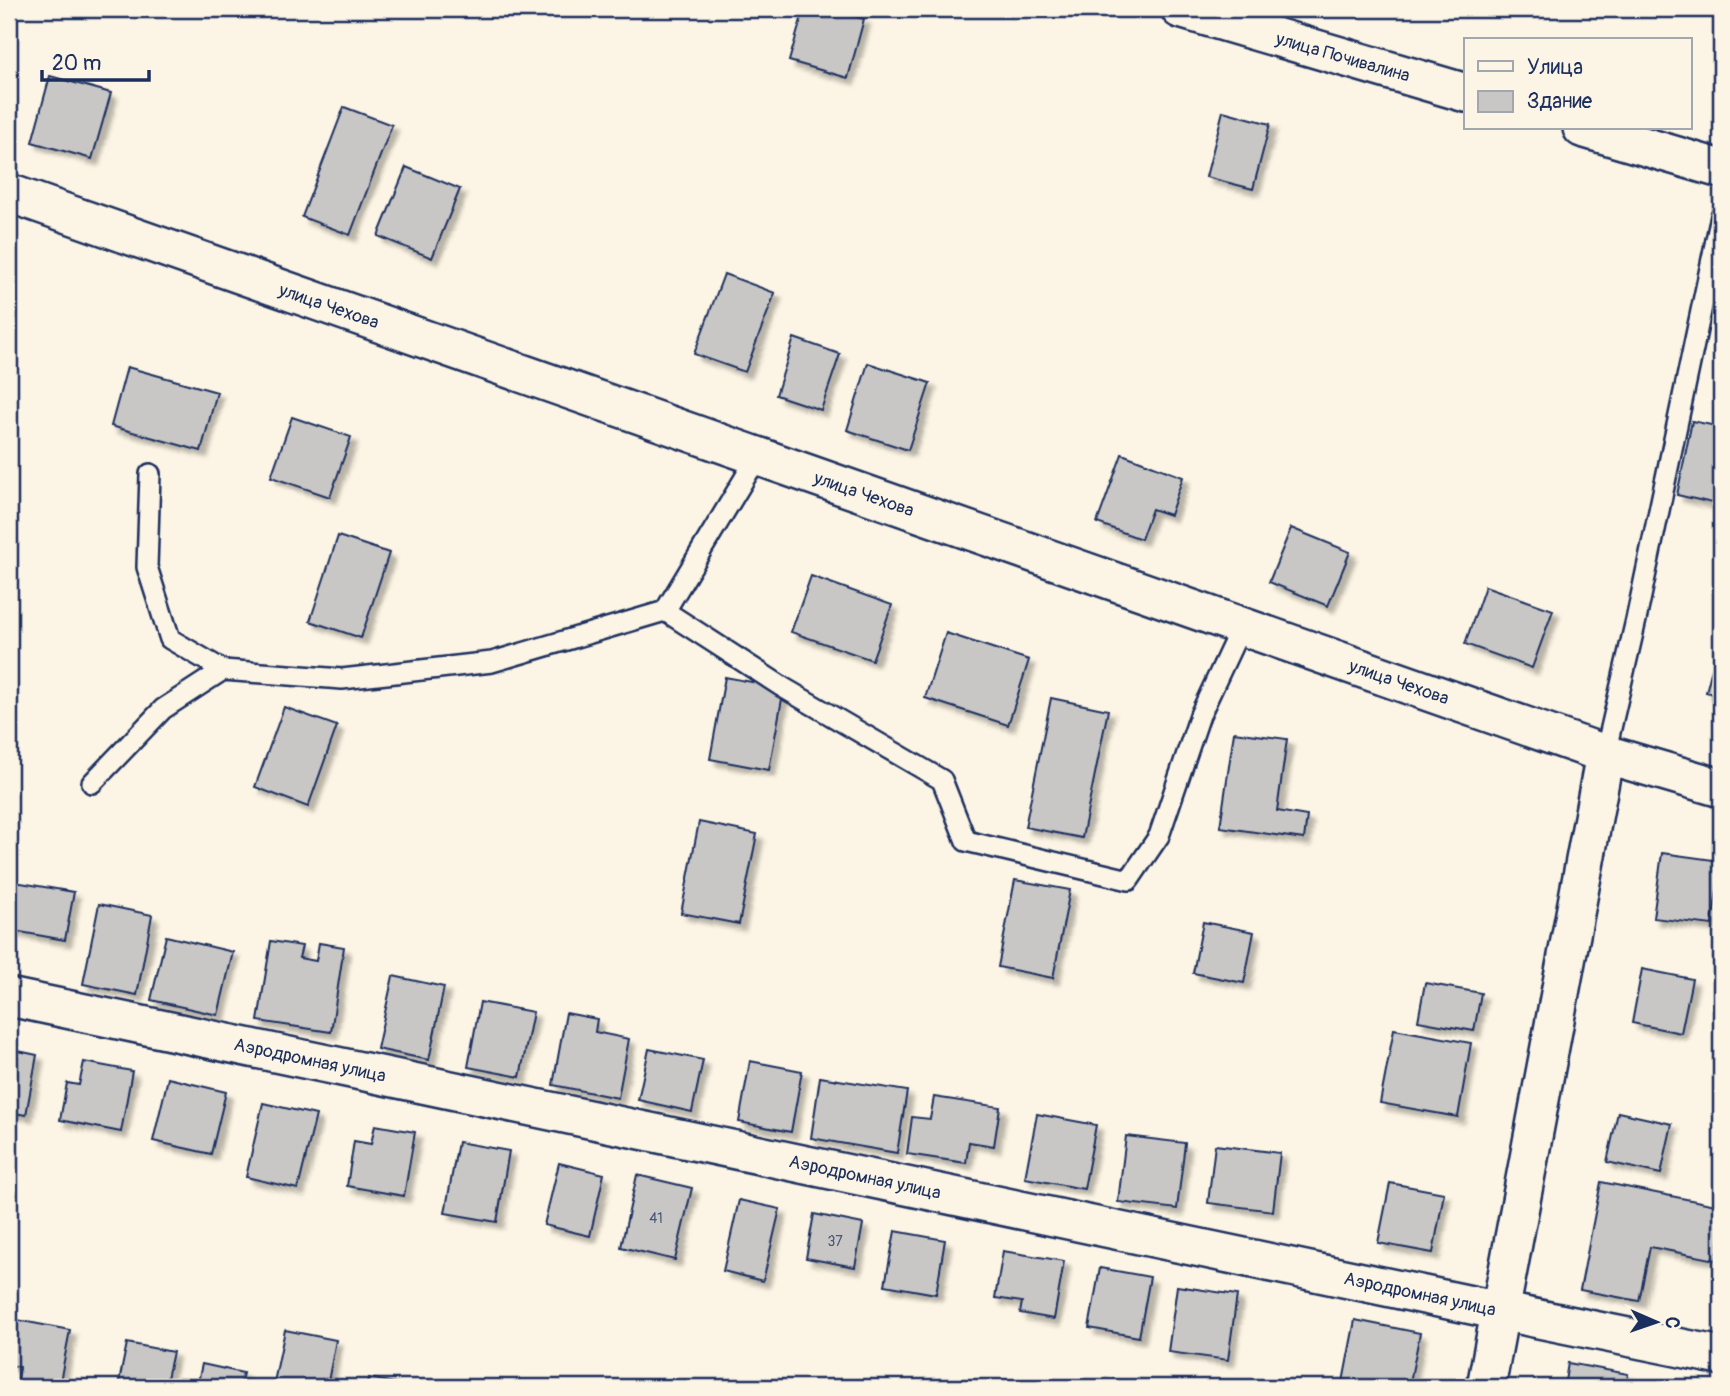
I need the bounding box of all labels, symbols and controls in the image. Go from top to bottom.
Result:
street label: улица Почивалина [1272,27,1413,88]
scale bar [42,38,149,82]
legend [1464,38,1692,130]
text: 20 m [52,50,101,77]
text: Улица [1527,54,1583,81]
text: Здание [1527,88,1593,115]
street label: улица Чехова [275,278,382,334]
street label: улица Чехова [810,466,917,522]
street label: улица Чехова [1345,654,1452,710]
street label: Аэродромная улица [232,1033,388,1088]
street label: Аэродромная улица [787,1150,943,1205]
house number: 41 [649,1210,663,1227]
house number: 37 [827,1233,843,1250]
street label: Аэродромная улица [1342,1267,1498,1322]
north arrow [1622,1288,1692,1358]
text: С [1660,1316,1684,1329]

